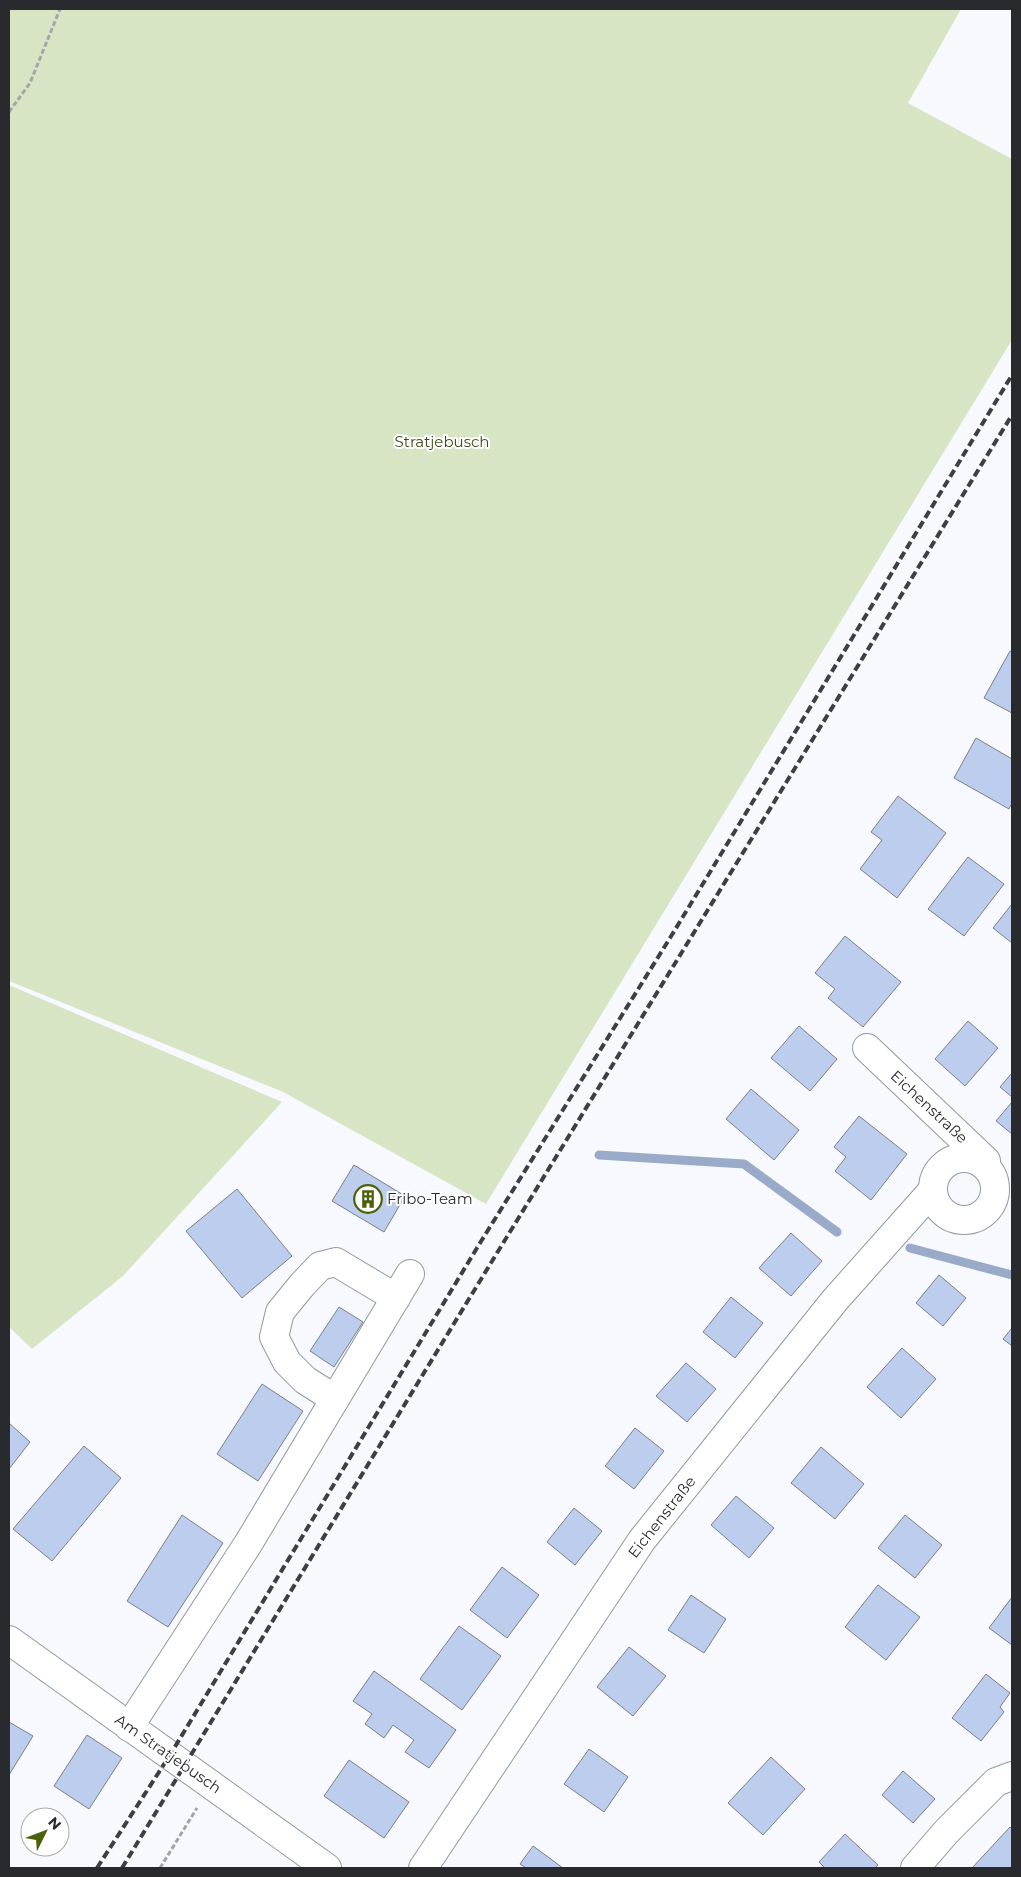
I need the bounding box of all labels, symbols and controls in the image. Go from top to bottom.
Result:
park label: Stratjebusch [395,432,489,451]
street label: Eichenstraße [887,1066,972,1147]
building icon: Fribo-Team [353,1184,383,1214]
place label: Fribo-Team [387,1189,473,1208]
street label: Eichenstraße [624,1472,699,1561]
street label: Am Stratjebusch [111,1710,225,1797]
north arrow [20,1807,70,1857]
text: N [44,1813,65,1834]

